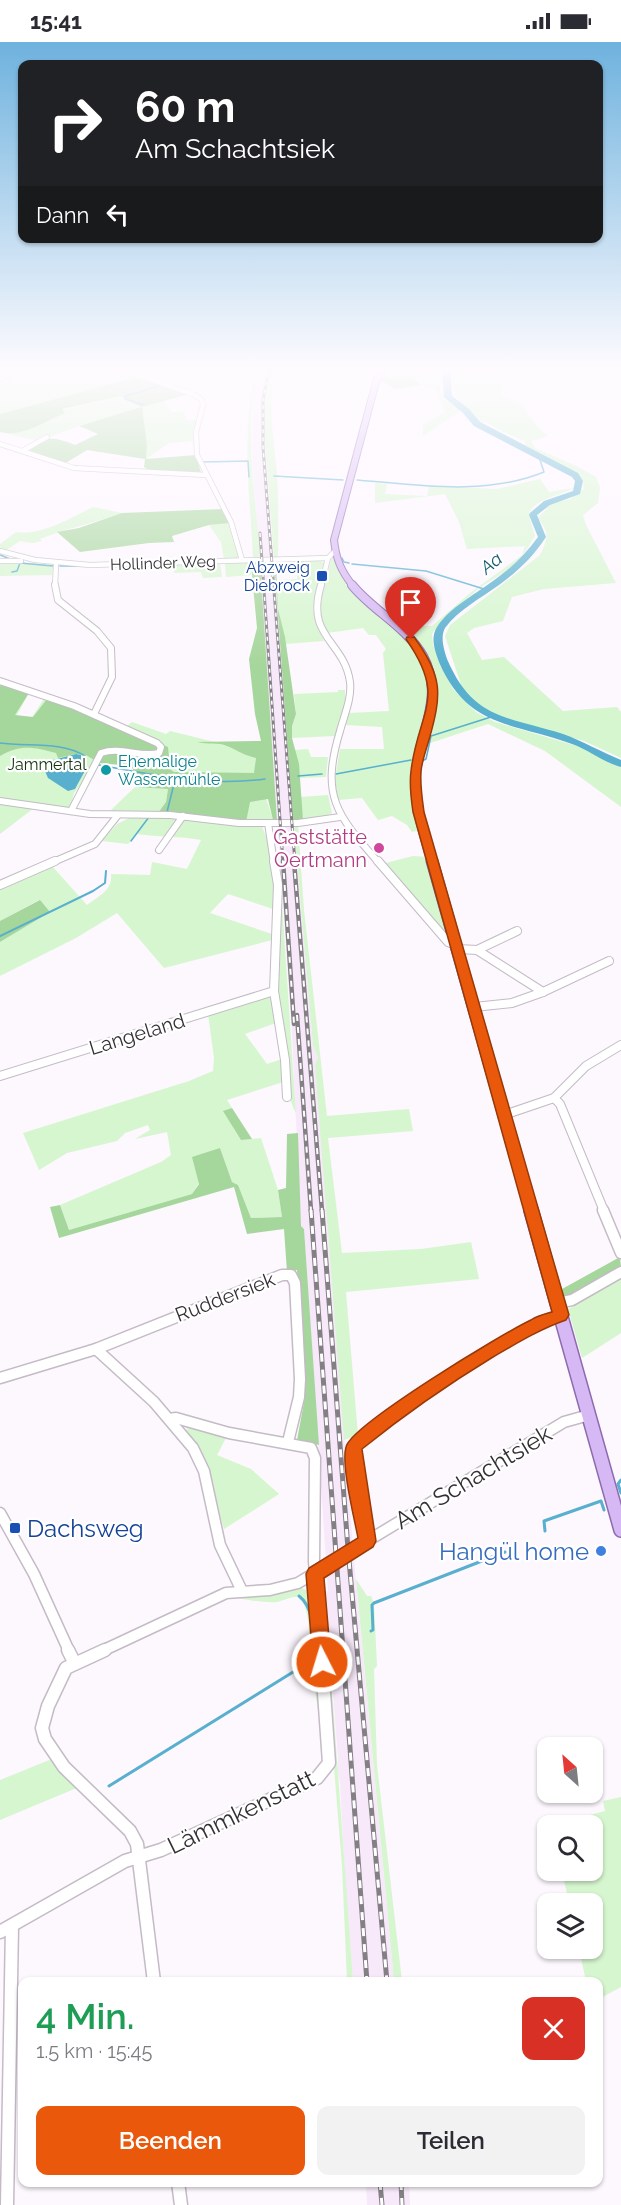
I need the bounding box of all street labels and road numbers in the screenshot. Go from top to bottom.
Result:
street label: Hollinder Weg [110,552,216,574]
street label: Langeland [86,1008,188,1060]
street label: Ruddersiek [172,1267,279,1327]
street label: Am Schachtsiek [389,1419,557,1535]
street label: Lämmkenstatt [163,1764,319,1860]

